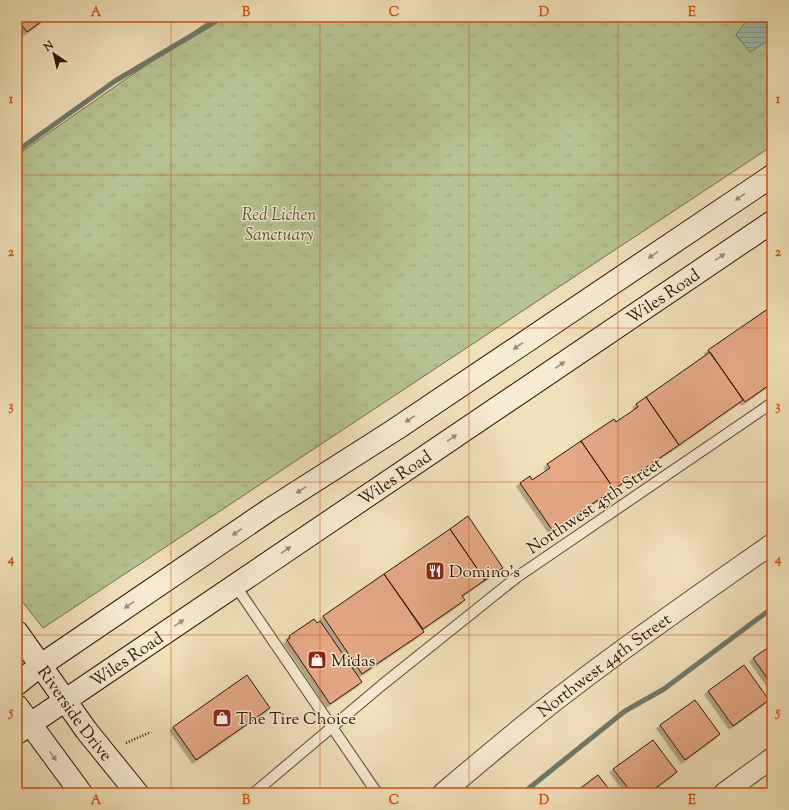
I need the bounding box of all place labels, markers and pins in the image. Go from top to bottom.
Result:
restaurant icon: Domino's [424,560,446,582]
place label: Domino's [449,561,520,585]
shop icon: Midas [306,649,328,671]
place label: Midas [331,650,376,674]
shop icon: The Tire Choice [211,707,233,729]
place label: The Tire Choice [236,708,356,732]

